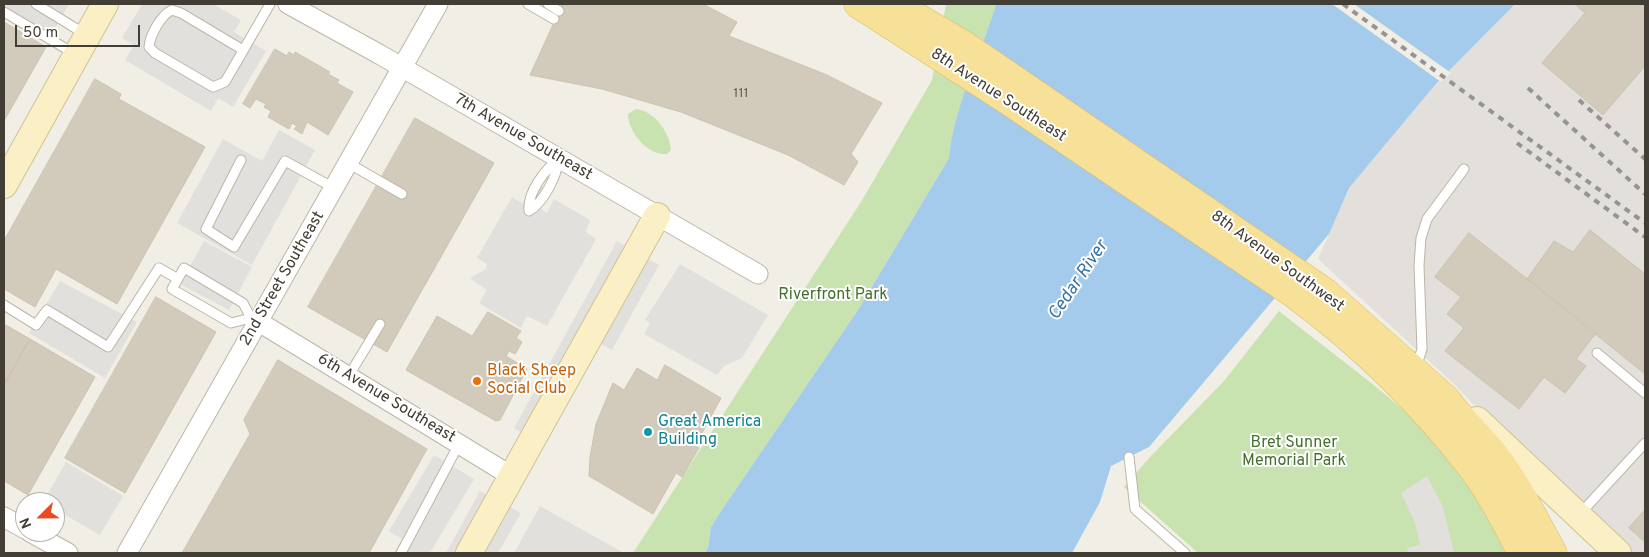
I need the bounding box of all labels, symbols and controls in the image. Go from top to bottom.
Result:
scale bar [18,15,142,47]
text: 50 m [23,24,58,43]
street label: 8th Avenue Southeast [927,45,1069,147]
house number: 111 [733,86,749,102]
street label: 7th Avenue Southeast [451,91,595,185]
street label: 8th Avenue Southwest [1207,207,1347,317]
street label: 2nd Street Southeast [237,208,329,350]
water label: Cedar River [1045,237,1113,325]
park label: Riverfront Park [778,286,888,306]
street label: 6th Avenue Southeast [313,350,459,448]
place label: Black Sheep Social Club [487,362,576,400]
marker: Black Sheep Social Club [471,375,483,387]
place label: Great America Building [658,413,761,451]
marker: Great America Building [642,426,654,438]
park label: Bret Sunner Memorial Park [1242,434,1346,472]
north arrow [15,492,65,542]
text: N [17,515,36,531]

